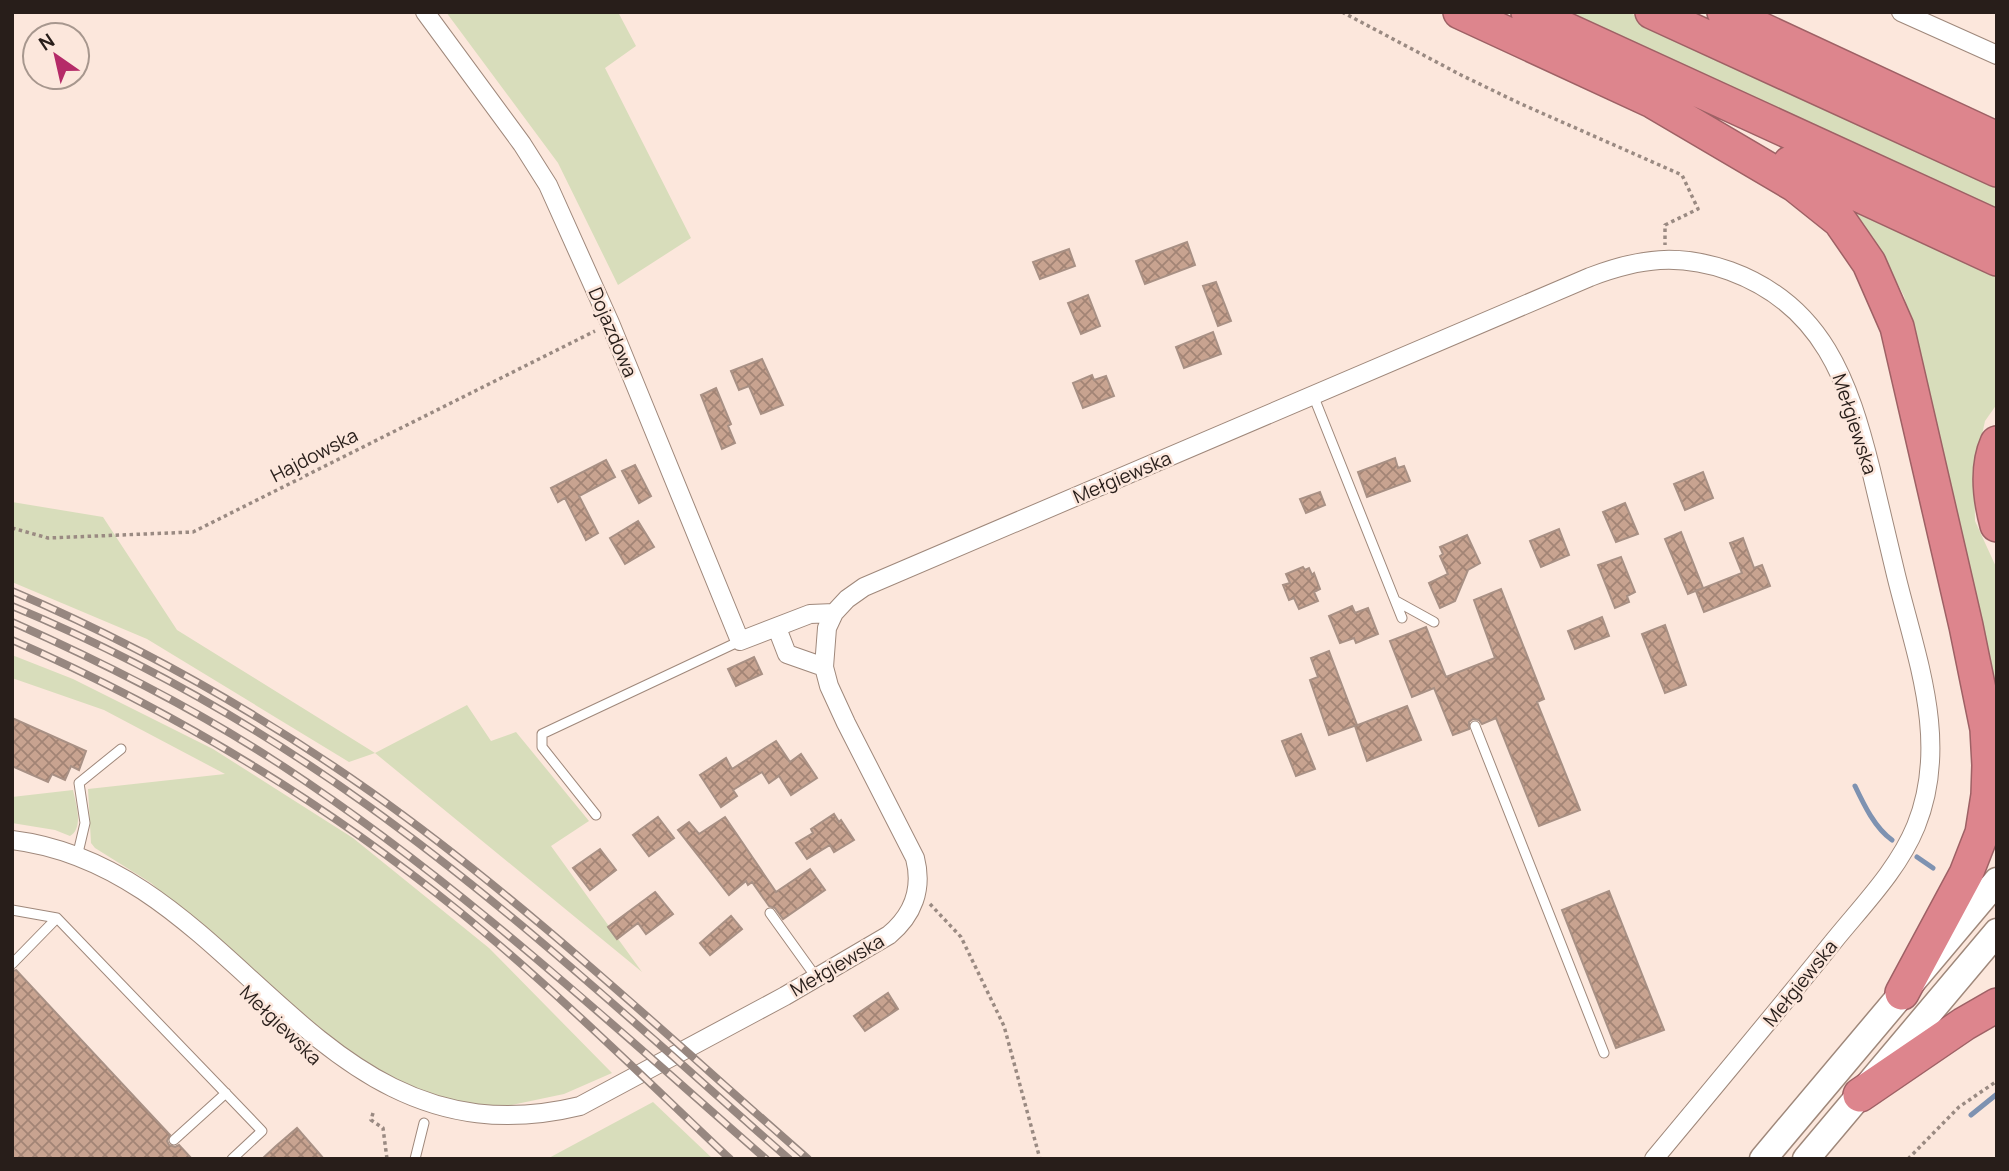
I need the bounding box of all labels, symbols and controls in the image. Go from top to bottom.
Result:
north arrow [21,21,91,91]
text: N [34,27,59,57]
street label: Dojazdowa [582,283,644,381]
street label: Mełgiewska [1827,370,1883,478]
street label: Hajdowska [266,422,362,488]
street label: Mełgiewska [1069,445,1175,509]
street label: Mełgiewska [785,928,889,1002]
street label: Mełgiewska [1757,934,1843,1032]
street label: Mełgiewska [234,979,328,1071]

